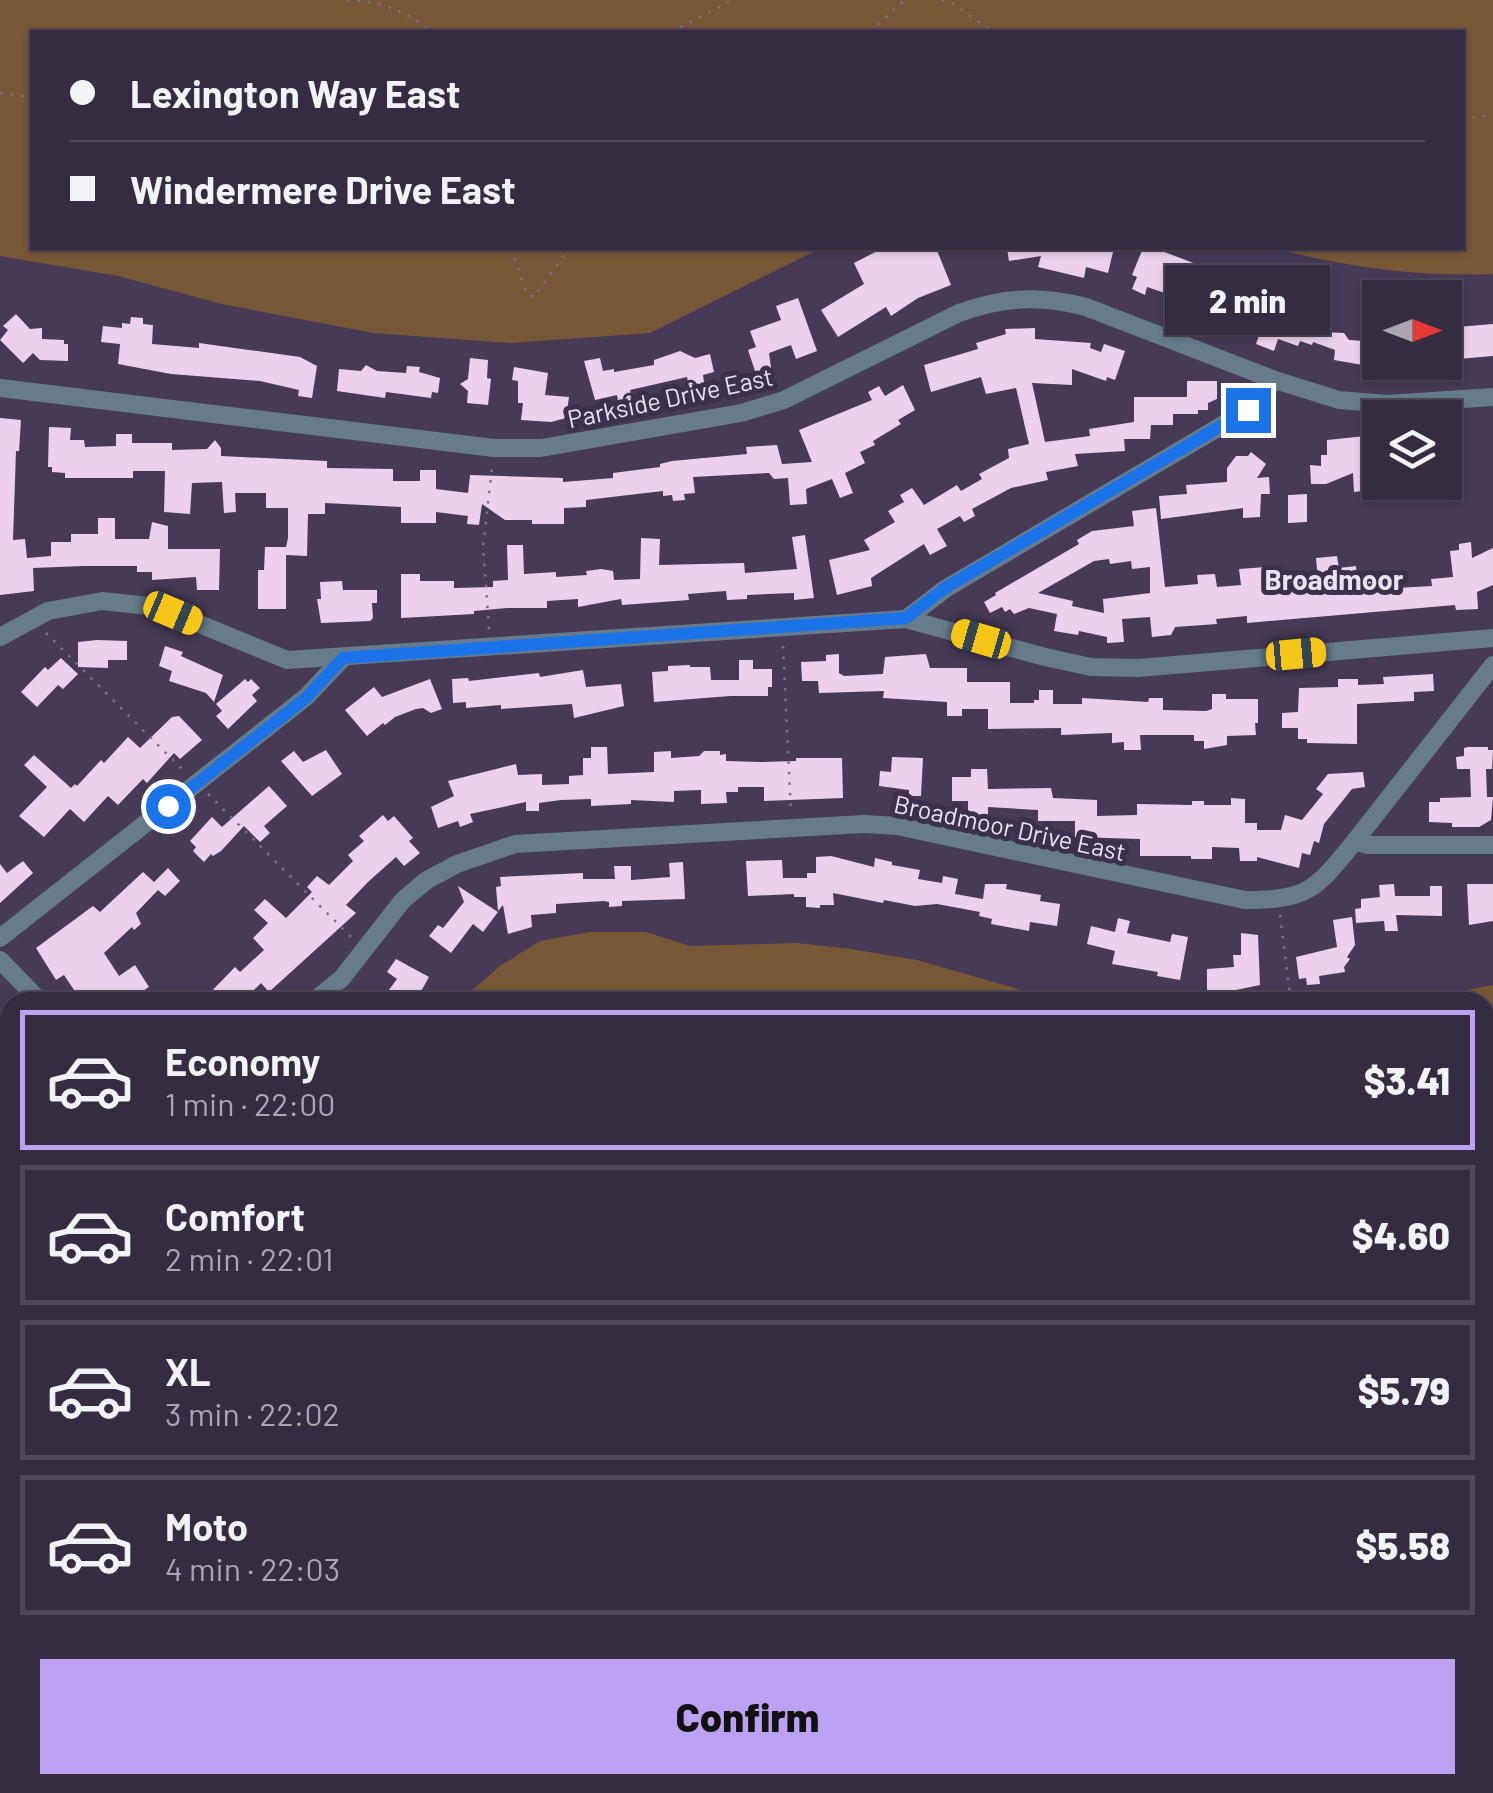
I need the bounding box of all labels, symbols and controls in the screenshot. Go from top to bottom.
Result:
text: Lexington Way East [130,70,460,116]
text: Windermere Drive East [130,166,516,212]
callout: 2 min [1166,265,1330,335]
north arrow [1362,280,1462,380]
map controls [1362,280,1462,500]
text: 2 min [1209,281,1286,319]
street label: Parkside Drive East [565,361,775,433]
route end [1226,388,1271,433]
button: layers [1362,400,1462,500]
district label: Broadmoor [1264,562,1404,596]
car [140,587,206,639]
car [948,616,1014,662]
car [1265,636,1327,672]
route start [146,784,191,829]
street label: Broadmoor Drive East [891,788,1129,866]
icon: car [45,1035,135,1125]
text: Economy [165,1038,320,1084]
text: $3.41 [1364,1057,1450,1103]
text: 1 min · 22:00 [165,1084,335,1122]
icon: car [45,1190,135,1280]
text: Comfort [165,1193,305,1239]
text: $4.60 [1352,1212,1450,1258]
text: 2 min · 22:01 [165,1239,333,1277]
icon: car [45,1345,135,1435]
text: XL [165,1348,211,1394]
text: $5.79 [1358,1367,1450,1413]
text: 3 min · 22:02 [165,1394,340,1432]
icon: car [45,1500,135,1590]
text: Moto [165,1503,248,1549]
text: $5.58 [1356,1522,1450,1568]
text: 4 min · 22:03 [165,1549,340,1587]
button: Confirm [40,1659,1455,1774]

